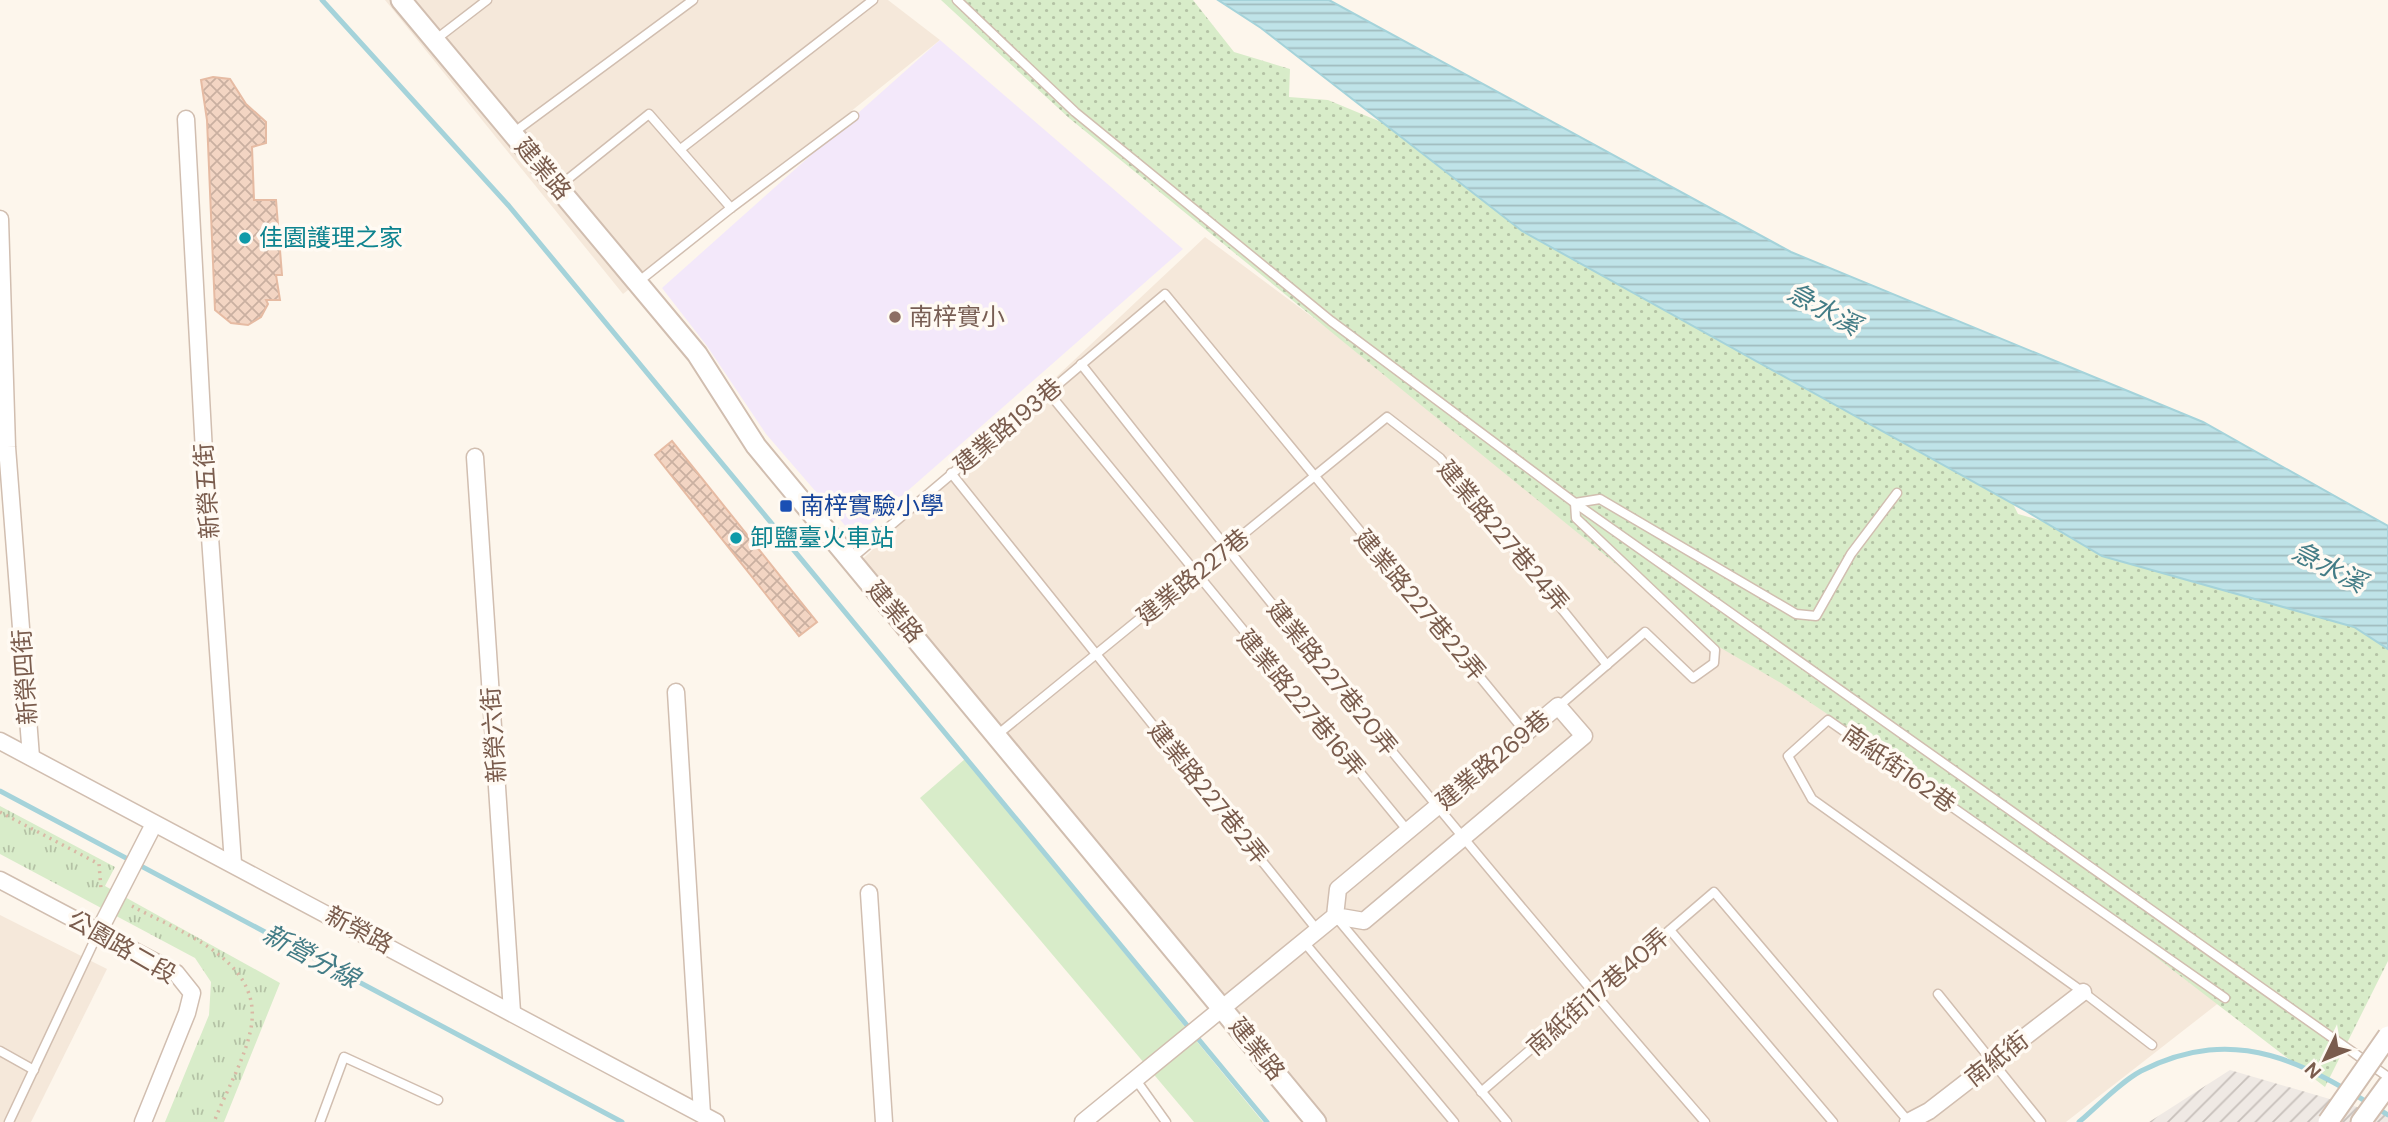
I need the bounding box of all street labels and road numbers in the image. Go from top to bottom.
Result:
street label: 建業路 [508,131,578,206]
street label: 建業路193巷 [947,371,1068,480]
street label: 新榮五街 [188,442,225,540]
street label: 建業路227巷24弄 [1431,454,1576,618]
street label: 建業路227巷 [1130,522,1255,631]
street label: 建業路227巷22弄 [1348,523,1493,687]
street label: 建業路 [860,574,930,649]
street label: 建業路227巷20弄 [1261,594,1404,761]
street label: 建業路227巷16弄 [1231,623,1372,783]
street label: 新榮四街 [6,628,43,726]
street label: 新榮六街 [475,686,512,784]
street label: 建業路269巷 [1429,703,1556,816]
street label: 建業路227巷2弄 [1142,715,1275,870]
street label: 南紙街162巷 [1836,718,1962,819]
street label: 新榮路 [320,899,398,960]
street label: 公園路二段 [63,903,182,990]
street label: 南紙街117巷40弄 [1520,921,1675,1062]
street label: 建業路 [1223,1011,1292,1086]
street label: 南紙街 [1959,1024,2035,1093]

